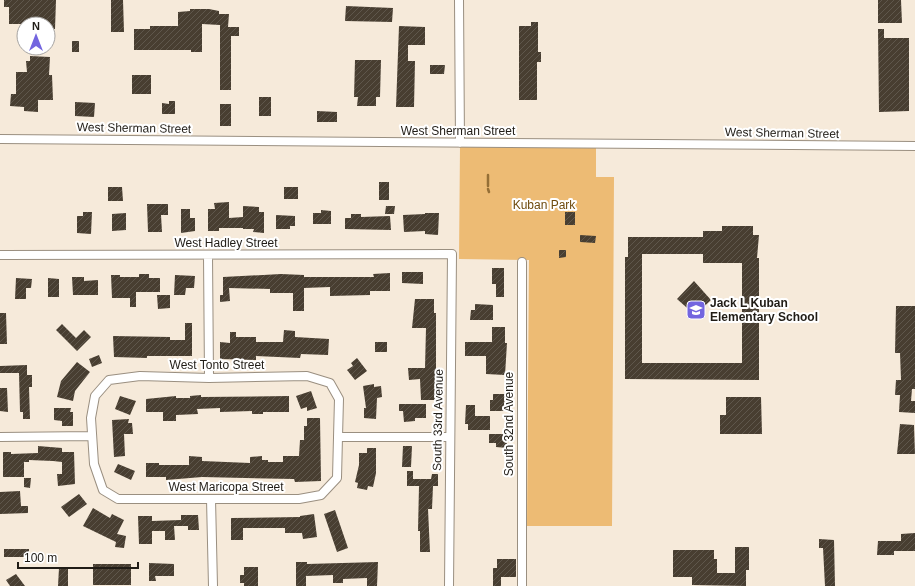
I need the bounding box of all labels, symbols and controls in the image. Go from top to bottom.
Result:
north arrow [16,16,56,56]
text: N [32,20,40,32]
street label: West Sherman Street [77,120,192,136]
street label: West Sherman Street [401,124,516,138]
street label: West Sherman Street [725,125,840,141]
park label: Kuban Park [513,198,576,212]
street label: West Hadley Street [174,236,278,250]
place label: Jack L Kuban Elementary School [710,296,818,324]
school or university icon: Jack L Kuban Elementary School [685,299,707,321]
street label: West Tonto Street [170,358,265,372]
street label: South 33rd Avenue [430,369,446,471]
street label: South 32nd Avenue [502,371,516,476]
street label: West Maricopa Street [168,480,284,494]
scale bar [18,544,138,570]
text: 100 m [24,551,57,565]

